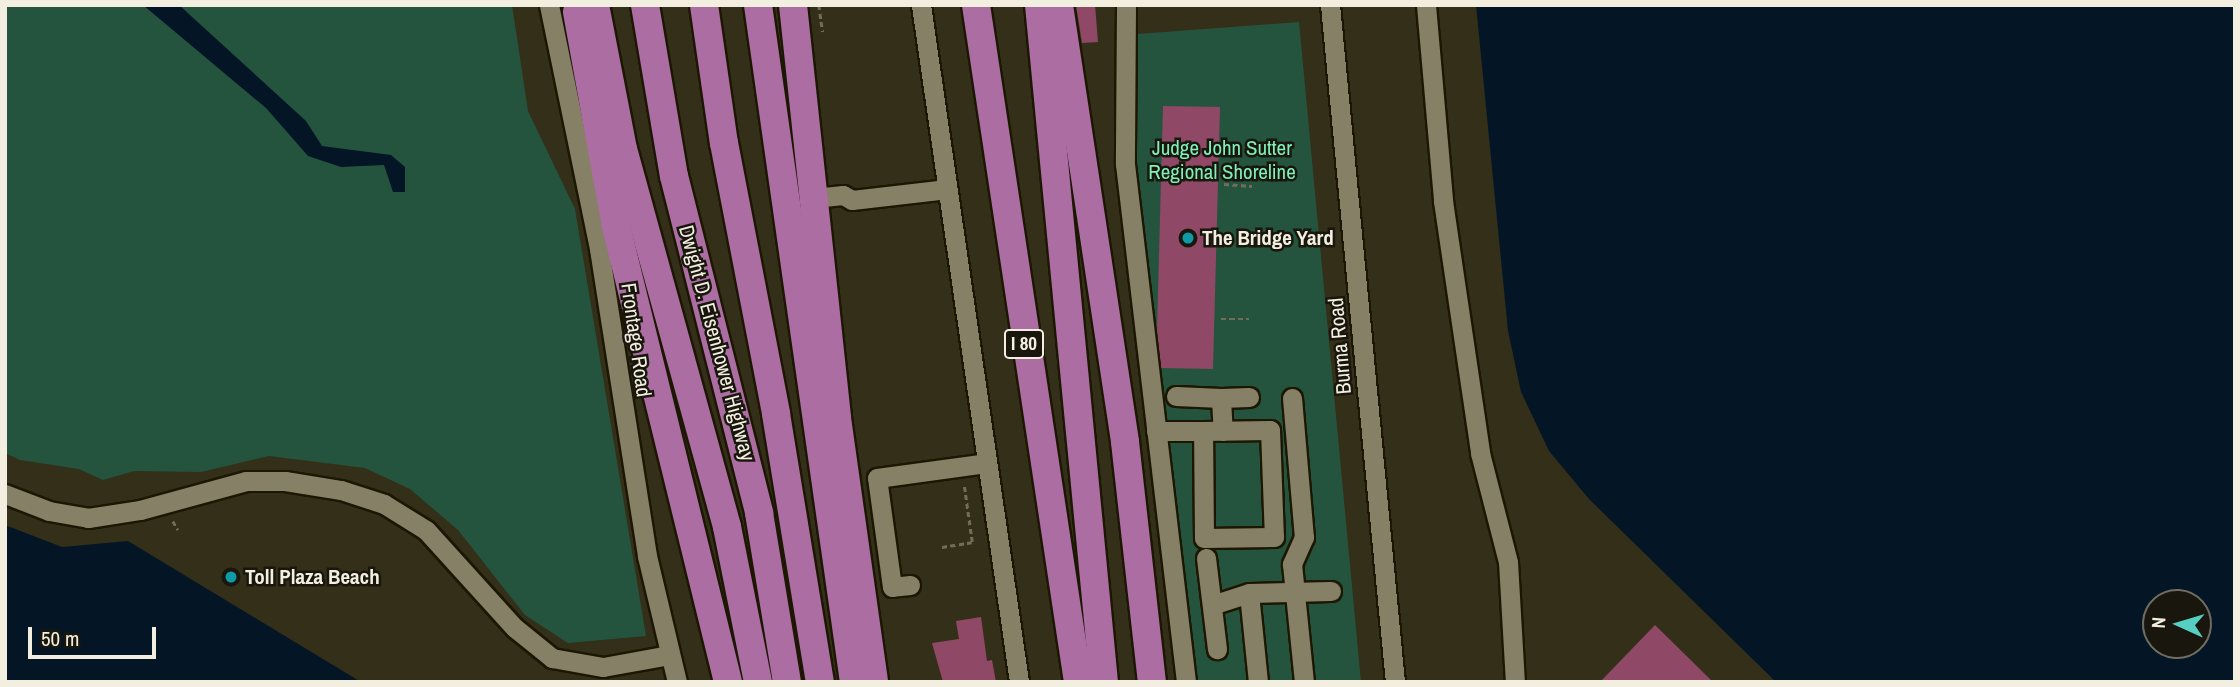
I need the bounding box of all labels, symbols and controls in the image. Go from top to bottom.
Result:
park label: Judge John Sutter Regional Shoreline [1148,135,1296,185]
street label: Dwight D. Eisenhower Highway [673,222,761,464]
place label: The Bridge Yard [1202,225,1334,251]
marker: The Bridge Yard [1180,230,1196,246]
street label: Frontage Road [616,281,656,399]
street label: Burma Road [1323,297,1357,395]
road number: I 80 [1003,328,1045,360]
place label: Toll Plaza Beach [245,564,380,590]
marker: Toll Plaza Beach [223,569,239,585]
north arrow [2142,589,2212,659]
scale bar [32,614,159,658]
text: N [2145,616,2171,629]
text: 50 m [41,624,79,653]

